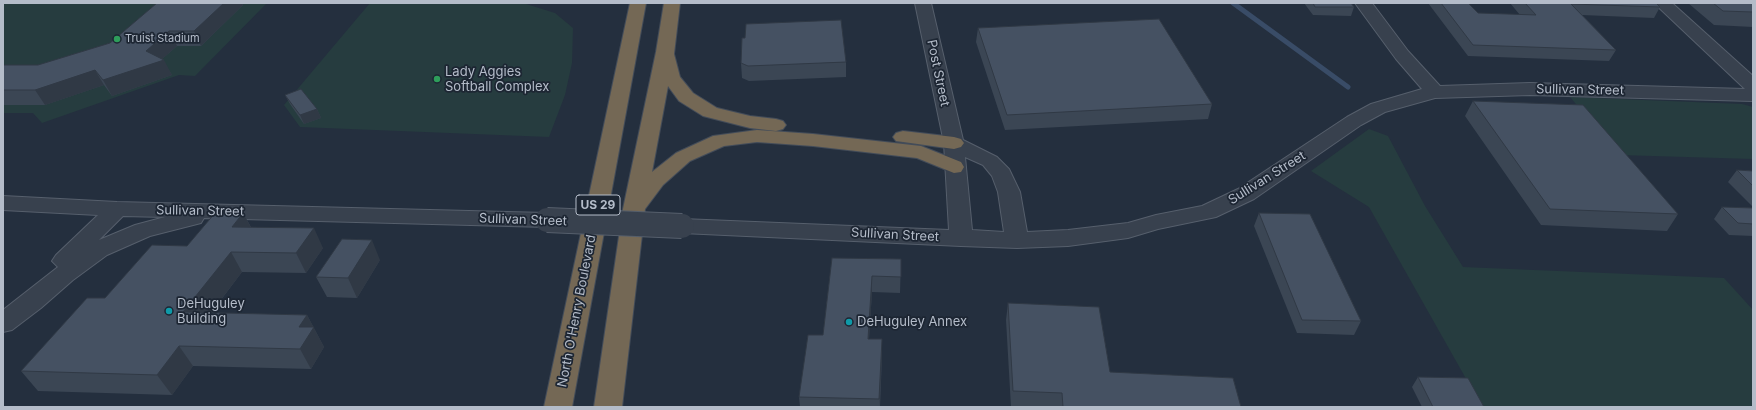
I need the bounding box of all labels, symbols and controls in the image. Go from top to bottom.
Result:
place label: Truist Stadium [125,32,200,46]
marker: Truist Stadium [112,34,122,44]
street label: Post Street [923,38,953,108]
place label: Lady Aggies Softball Complex [445,64,549,95]
marker: Lady Aggies Softball Complex [432,74,442,84]
street label: Sullivan Street [1536,81,1624,99]
street label: Sullivan Street [1226,148,1308,208]
road number: US 29 [576,195,620,215]
street label: Sullivan Street [156,202,244,220]
street label: Sullivan Street [479,211,567,229]
street label: Sullivan Street [851,225,939,245]
street label: North O'Henry Boulevard [555,234,599,388]
place label: DeHuguley Building [177,296,245,327]
marker: DeHuguley Building [164,306,174,316]
place label: DeHuguley Annex [857,314,967,330]
marker: DeHuguley Annex [844,317,854,327]

